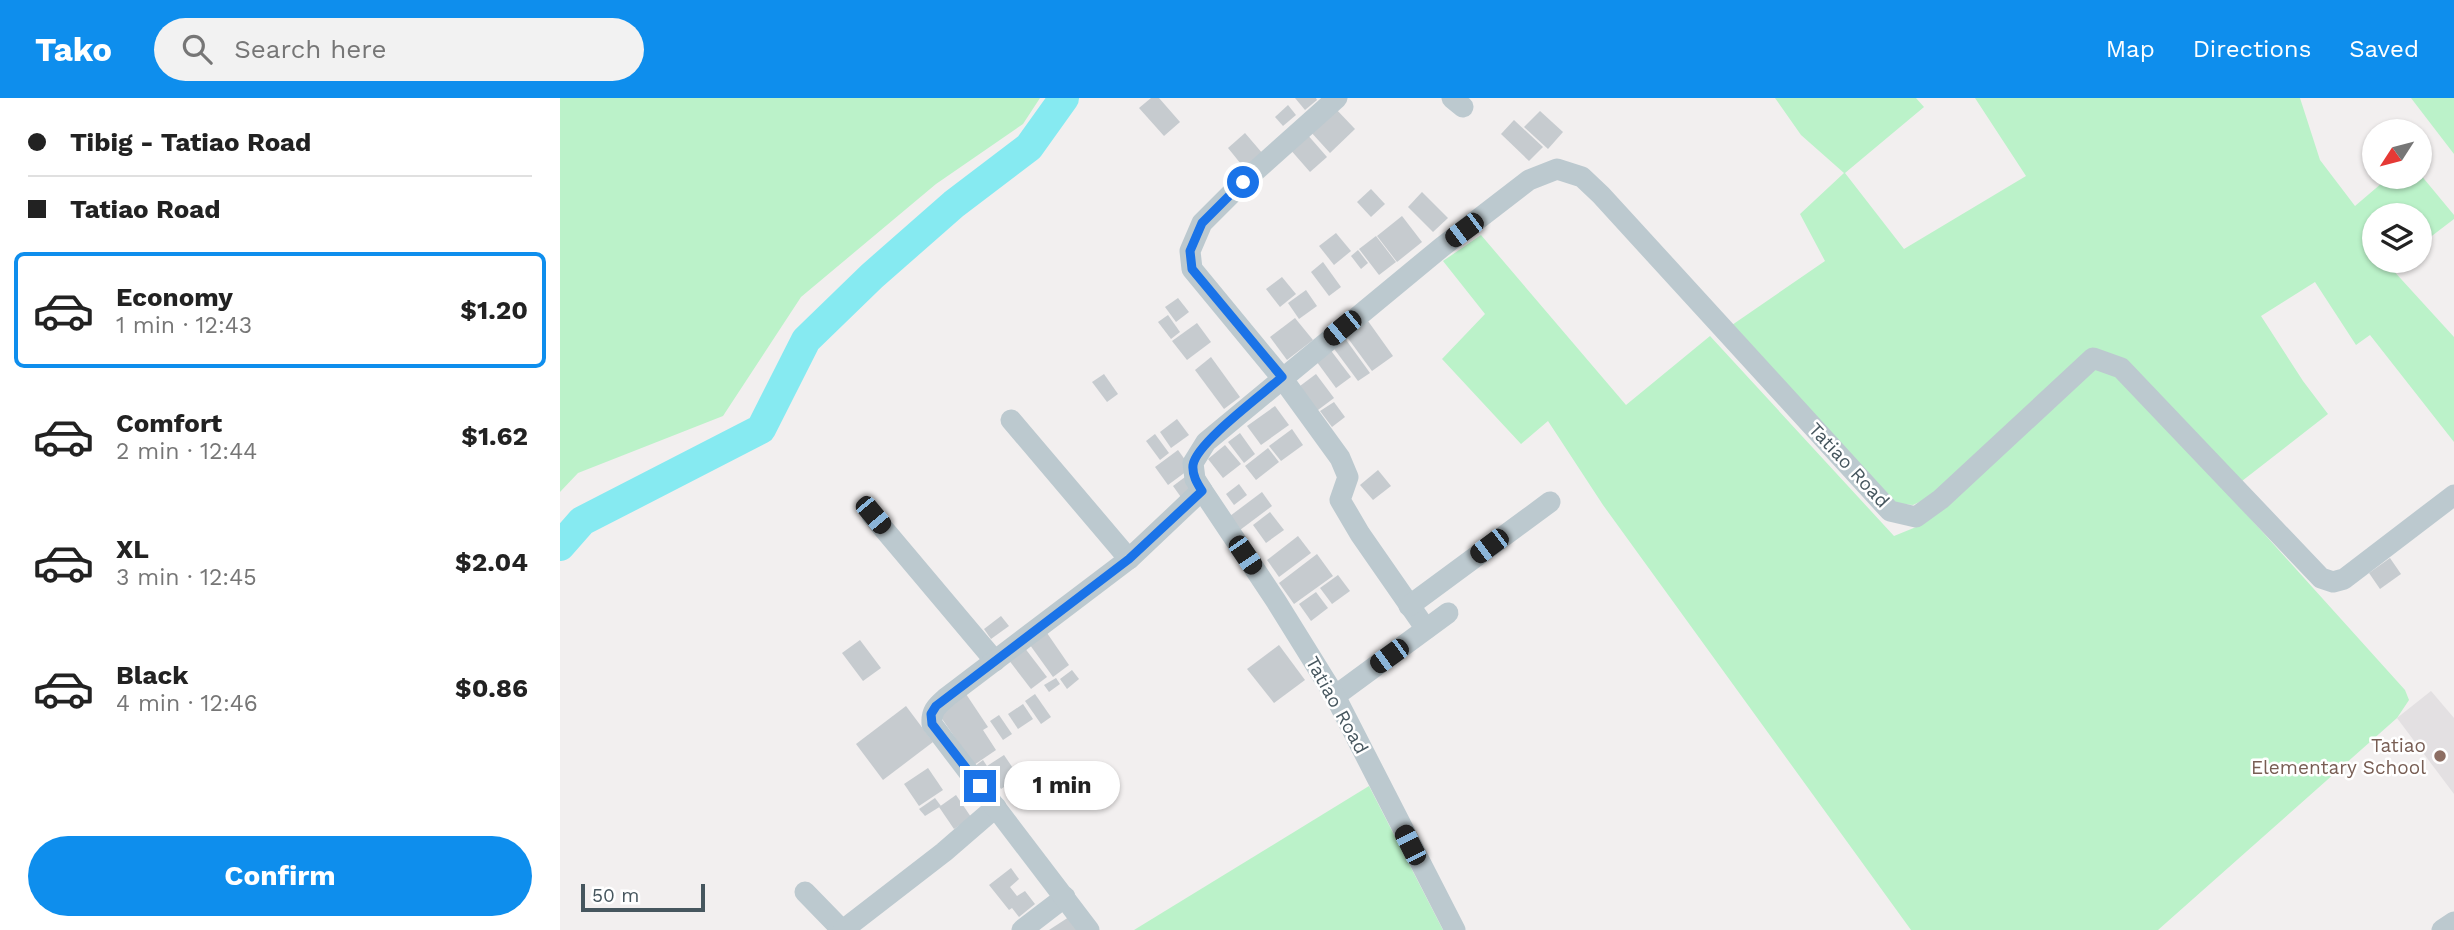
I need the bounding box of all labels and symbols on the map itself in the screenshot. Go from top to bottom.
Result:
north arrow [2362,119,2432,189]
route start [1227,166,1259,198]
car [1441,209,1488,251]
car [1320,307,1365,349]
street label: Tatiao Road [1804,418,1894,512]
car [852,492,895,538]
car [1466,525,1513,567]
car [1225,532,1266,578]
car [1366,635,1413,677]
street label: Tatiao Road [1301,652,1373,758]
place label: Tatiao Elementary School [2251,734,2426,779]
marker: Tatiao Elementary School [2432,748,2448,764]
callout: 1 min [1004,762,1120,810]
route end [964,770,996,802]
car [1392,822,1429,868]
scale bar [581,881,705,913]

